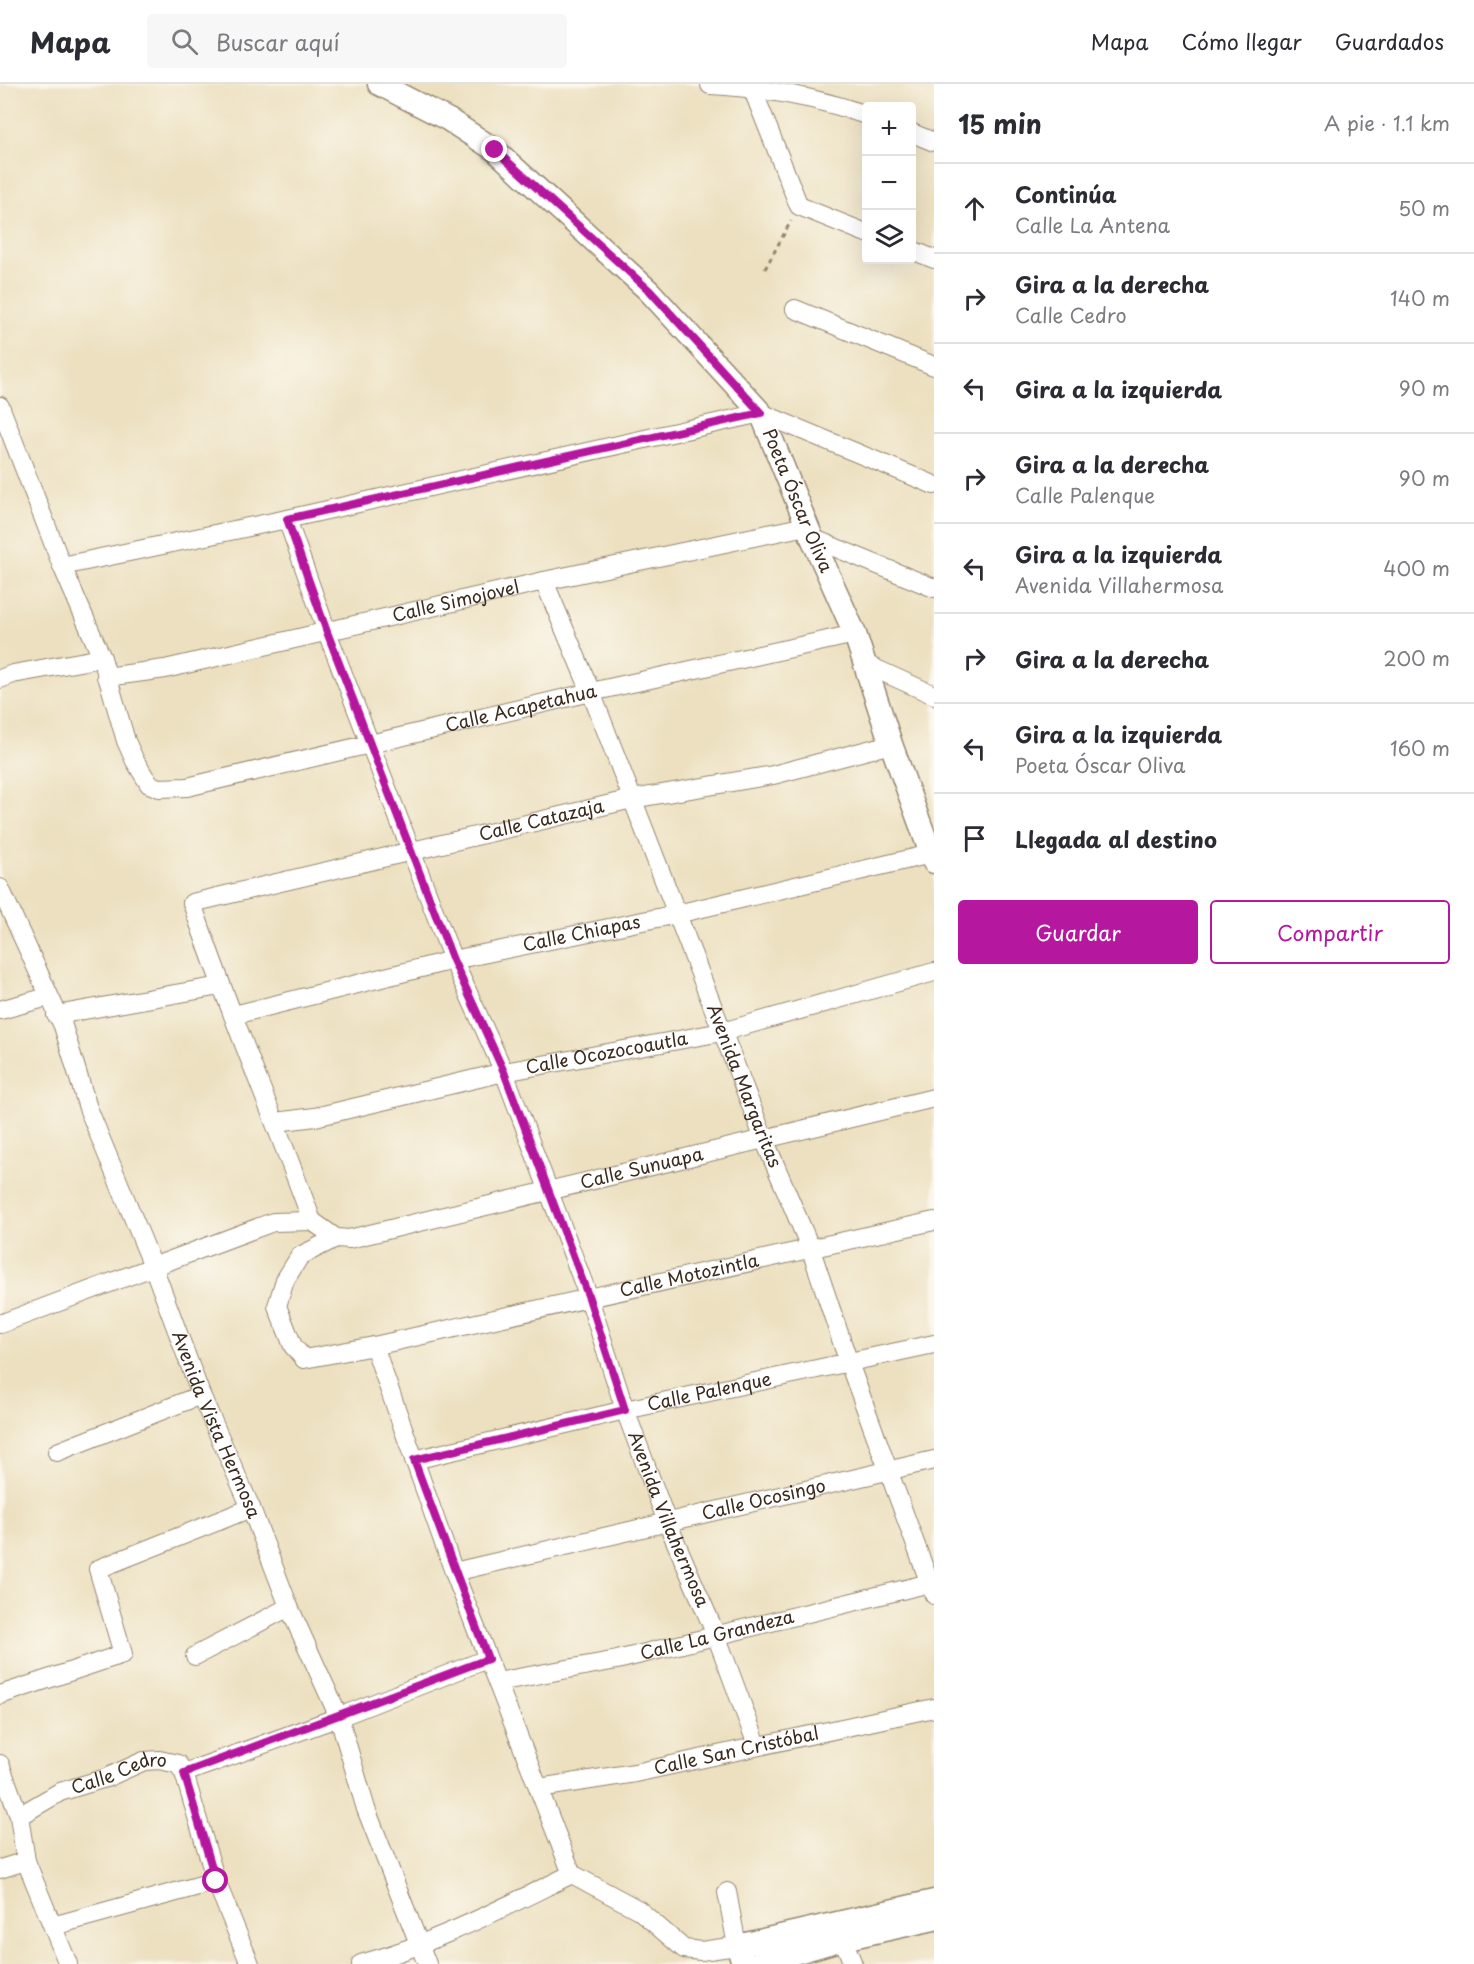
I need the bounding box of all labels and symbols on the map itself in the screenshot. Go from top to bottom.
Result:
route end [481,136,507,162]
street label: Poeta Óscar Oliva [757,424,841,577]
street label: Calle Simojovel [389,572,522,628]
street label: Calle Acapetahua [442,676,600,738]
street label: Calle Catazaja [476,791,607,847]
street label: Calle Chiapas [520,907,642,957]
street label: Avenida Margaritas [701,1000,790,1171]
street label: Calle Ocozocoautla [523,1023,690,1080]
street label: Calle Sunuapa [577,1139,706,1195]
street label: Calle Motozintla [617,1245,762,1303]
street label: Avenida Vista Hermosa [166,1326,269,1523]
street label: Calle Palenque [644,1364,774,1417]
street label: Avenida Villahermosa [622,1427,718,1612]
street label: Calle Ocosingo [699,1471,828,1526]
street label: Calle La Grandeza [637,1602,797,1666]
street label: Calle San Cristóbal [651,1718,821,1781]
street label: Calle Cedro [67,1745,170,1800]
route start [202,1867,228,1893]

